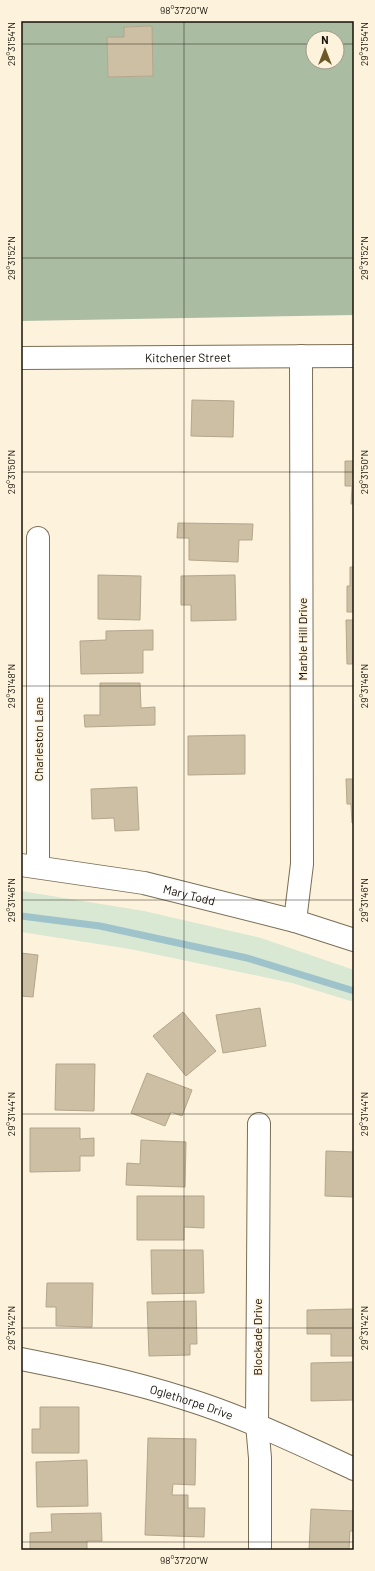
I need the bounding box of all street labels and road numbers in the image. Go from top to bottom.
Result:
street label: Kitchener Street [145,350,231,364]
street label: Marble Hill Drive [295,598,309,680]
street label: Charleston Lane [31,697,45,781]
street label: Mary Todd [162,881,217,908]
street label: Blockade Drive [250,1298,264,1376]
street label: Oglethorpe Drive [148,1382,235,1422]

